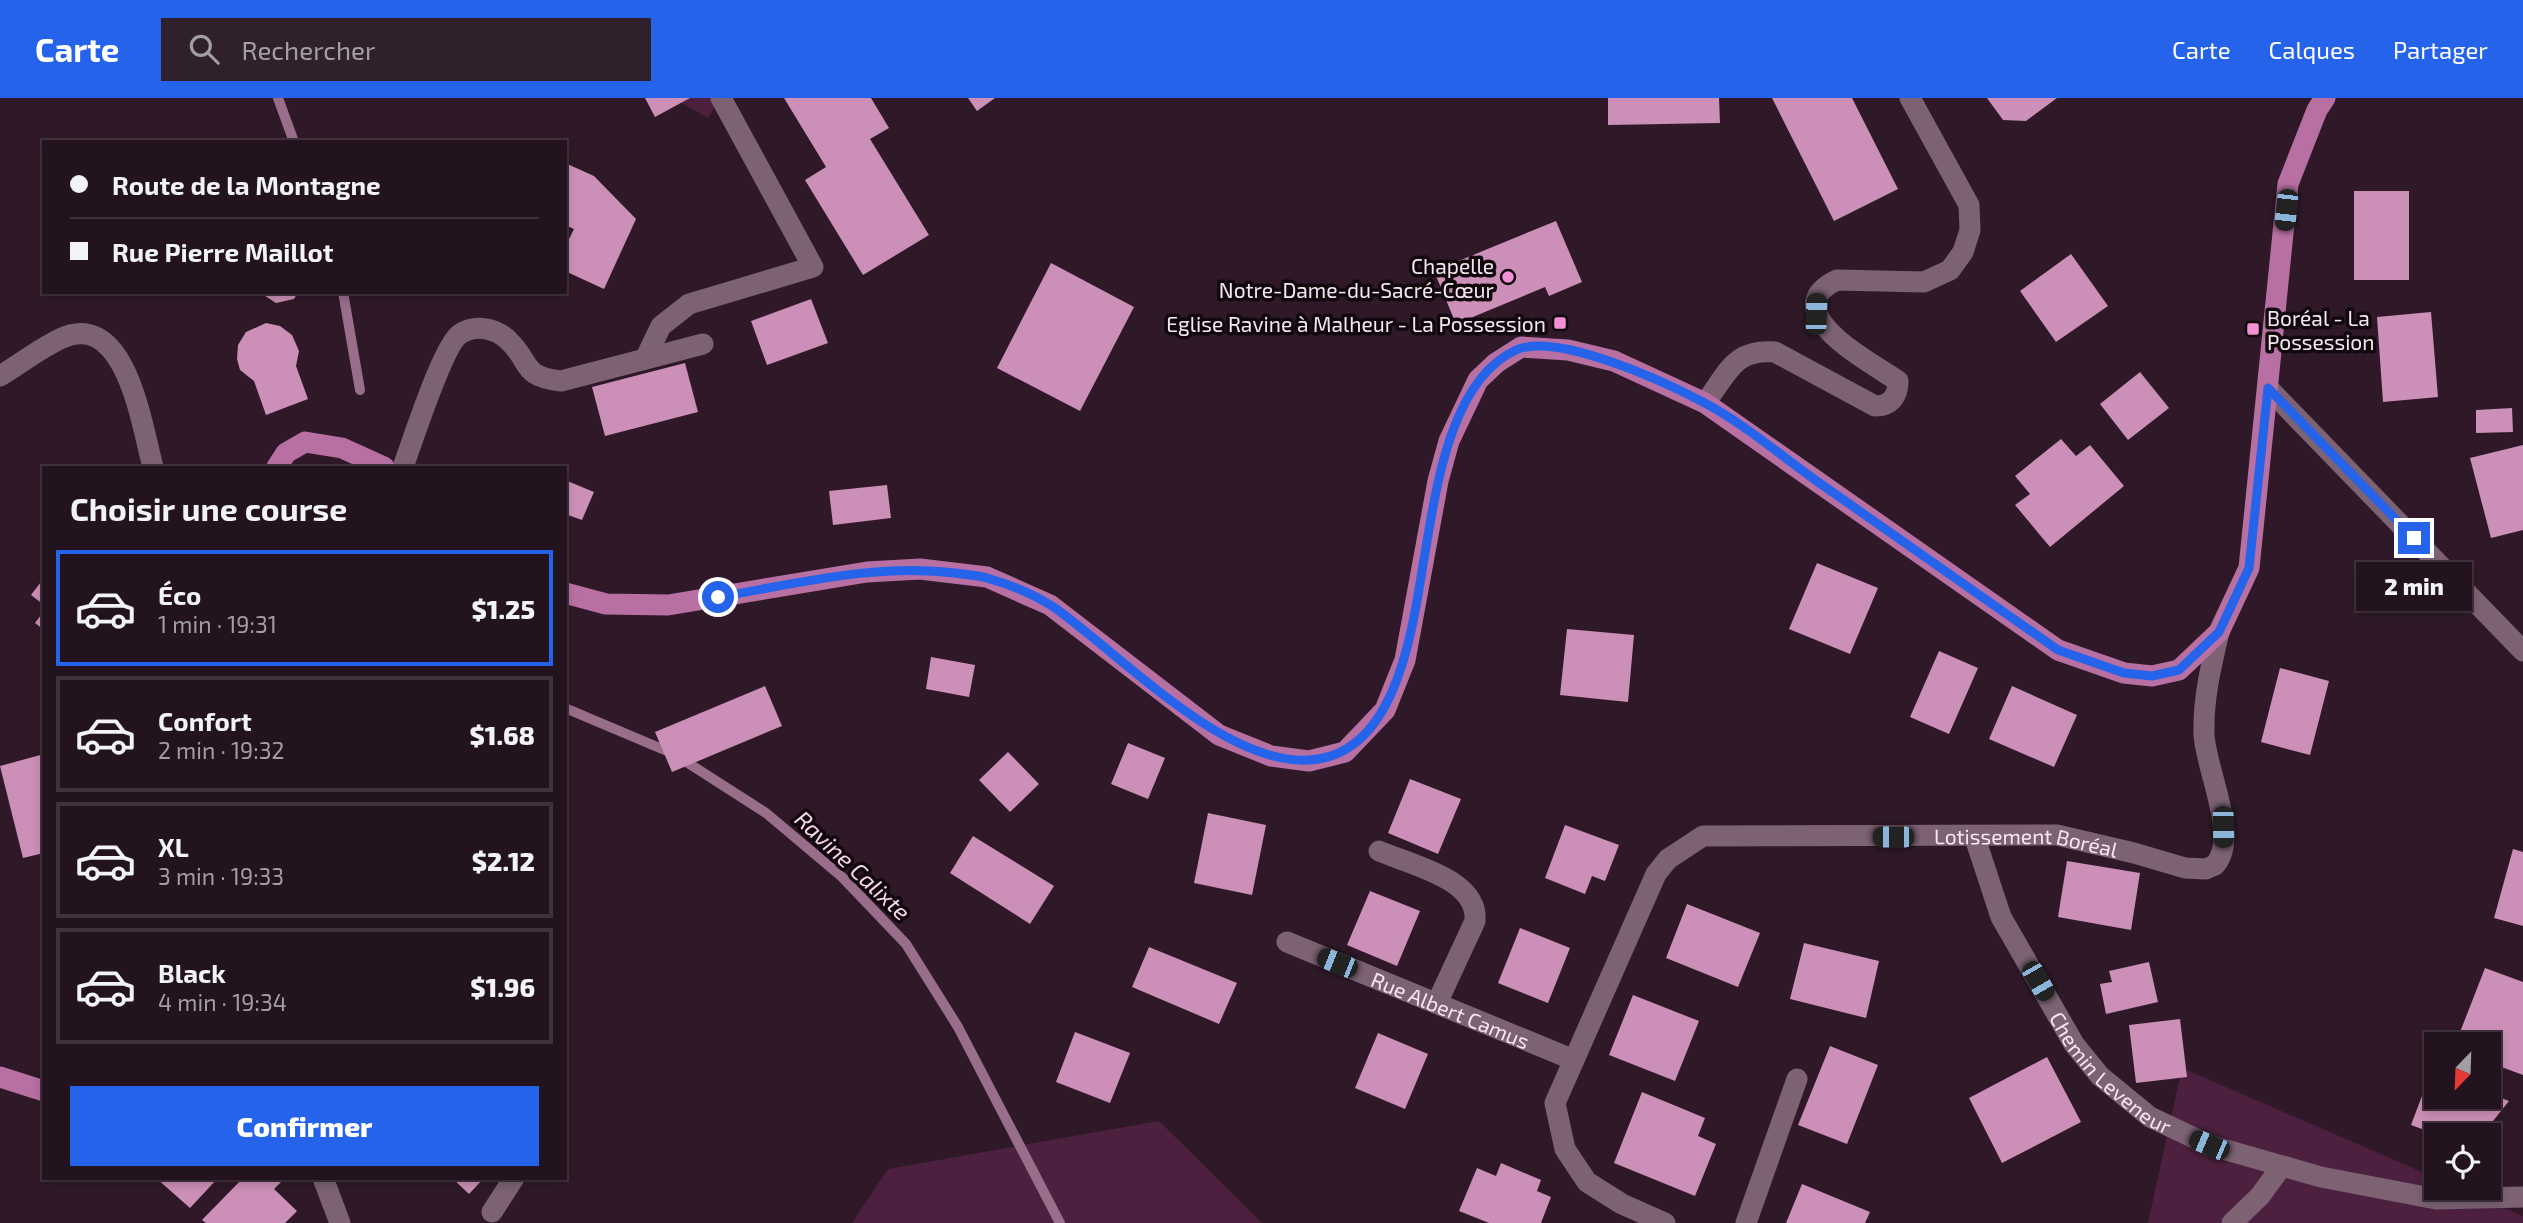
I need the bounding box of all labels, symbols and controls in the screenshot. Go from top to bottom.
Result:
search box [161,18,651,81]
text: Carte [35,29,119,69]
icon: search [185,30,223,68]
text: Rechercher [241,34,375,65]
text: Carte [2172,35,2231,64]
text: Calques [2269,35,2355,64]
text: Partager [2393,35,2488,64]
text: Route de la Montagne [112,169,381,200]
car [2274,188,2299,232]
text: Rue Pierre Maillot [112,236,333,267]
place label: Chapelle Notre-Dame-du-Sacré-Cœur [1219,253,1495,302]
marker: Chapelle Notre-Dame-du-Sacré-Cœur [1500,269,1516,285]
car [1805,293,1828,335]
place label: Boréal - La Possession [2267,305,2374,354]
place label: Eglise Ravine à Malheur - La Possession [1166,311,1546,336]
marker: Eglise Ravine à Malheur - La Possession [1552,315,1568,331]
marker: Boréal - La Possession [2245,321,2261,337]
text: Choisir une course [70,489,347,527]
route end [2398,522,2430,554]
callout: 2 min [2356,562,2472,612]
text: 2 min [2384,572,2444,600]
icon: car [74,577,137,640]
text: Éco [158,579,201,610]
route start [702,581,734,613]
text: $1.25 [471,593,535,624]
text: 1 min · 19:31 [158,610,277,638]
icon: car [74,703,137,766]
text: Confort [158,705,252,736]
text: $1.68 [469,719,535,750]
text: 2 min · 19:32 [158,736,284,764]
water label: Ravine Calixte [790,804,916,926]
car [2213,806,2234,848]
street label: Lotissement Boréal [1934,823,2121,862]
car [1873,827,1915,848]
icon: car [74,829,137,892]
text: XL [158,831,189,862]
text: $2.12 [472,845,535,876]
text: 3 min · 19:33 [158,862,284,890]
car [1314,945,1361,981]
icon: car [74,955,137,1018]
text: Black [158,957,226,988]
car [2019,958,2058,1004]
street label: Rue Albert Camus [1368,966,1533,1053]
text: $1.96 [470,971,535,1002]
text: 4 min · 19:34 [158,988,287,1016]
street label: Chemin Leveneur [2045,1007,2176,1138]
north arrow [2424,1032,2501,1110]
map controls [2424,1032,2501,1200]
button: Confirmer [70,1086,539,1166]
button: locate [2424,1123,2501,1200]
car [2186,1127,2233,1163]

